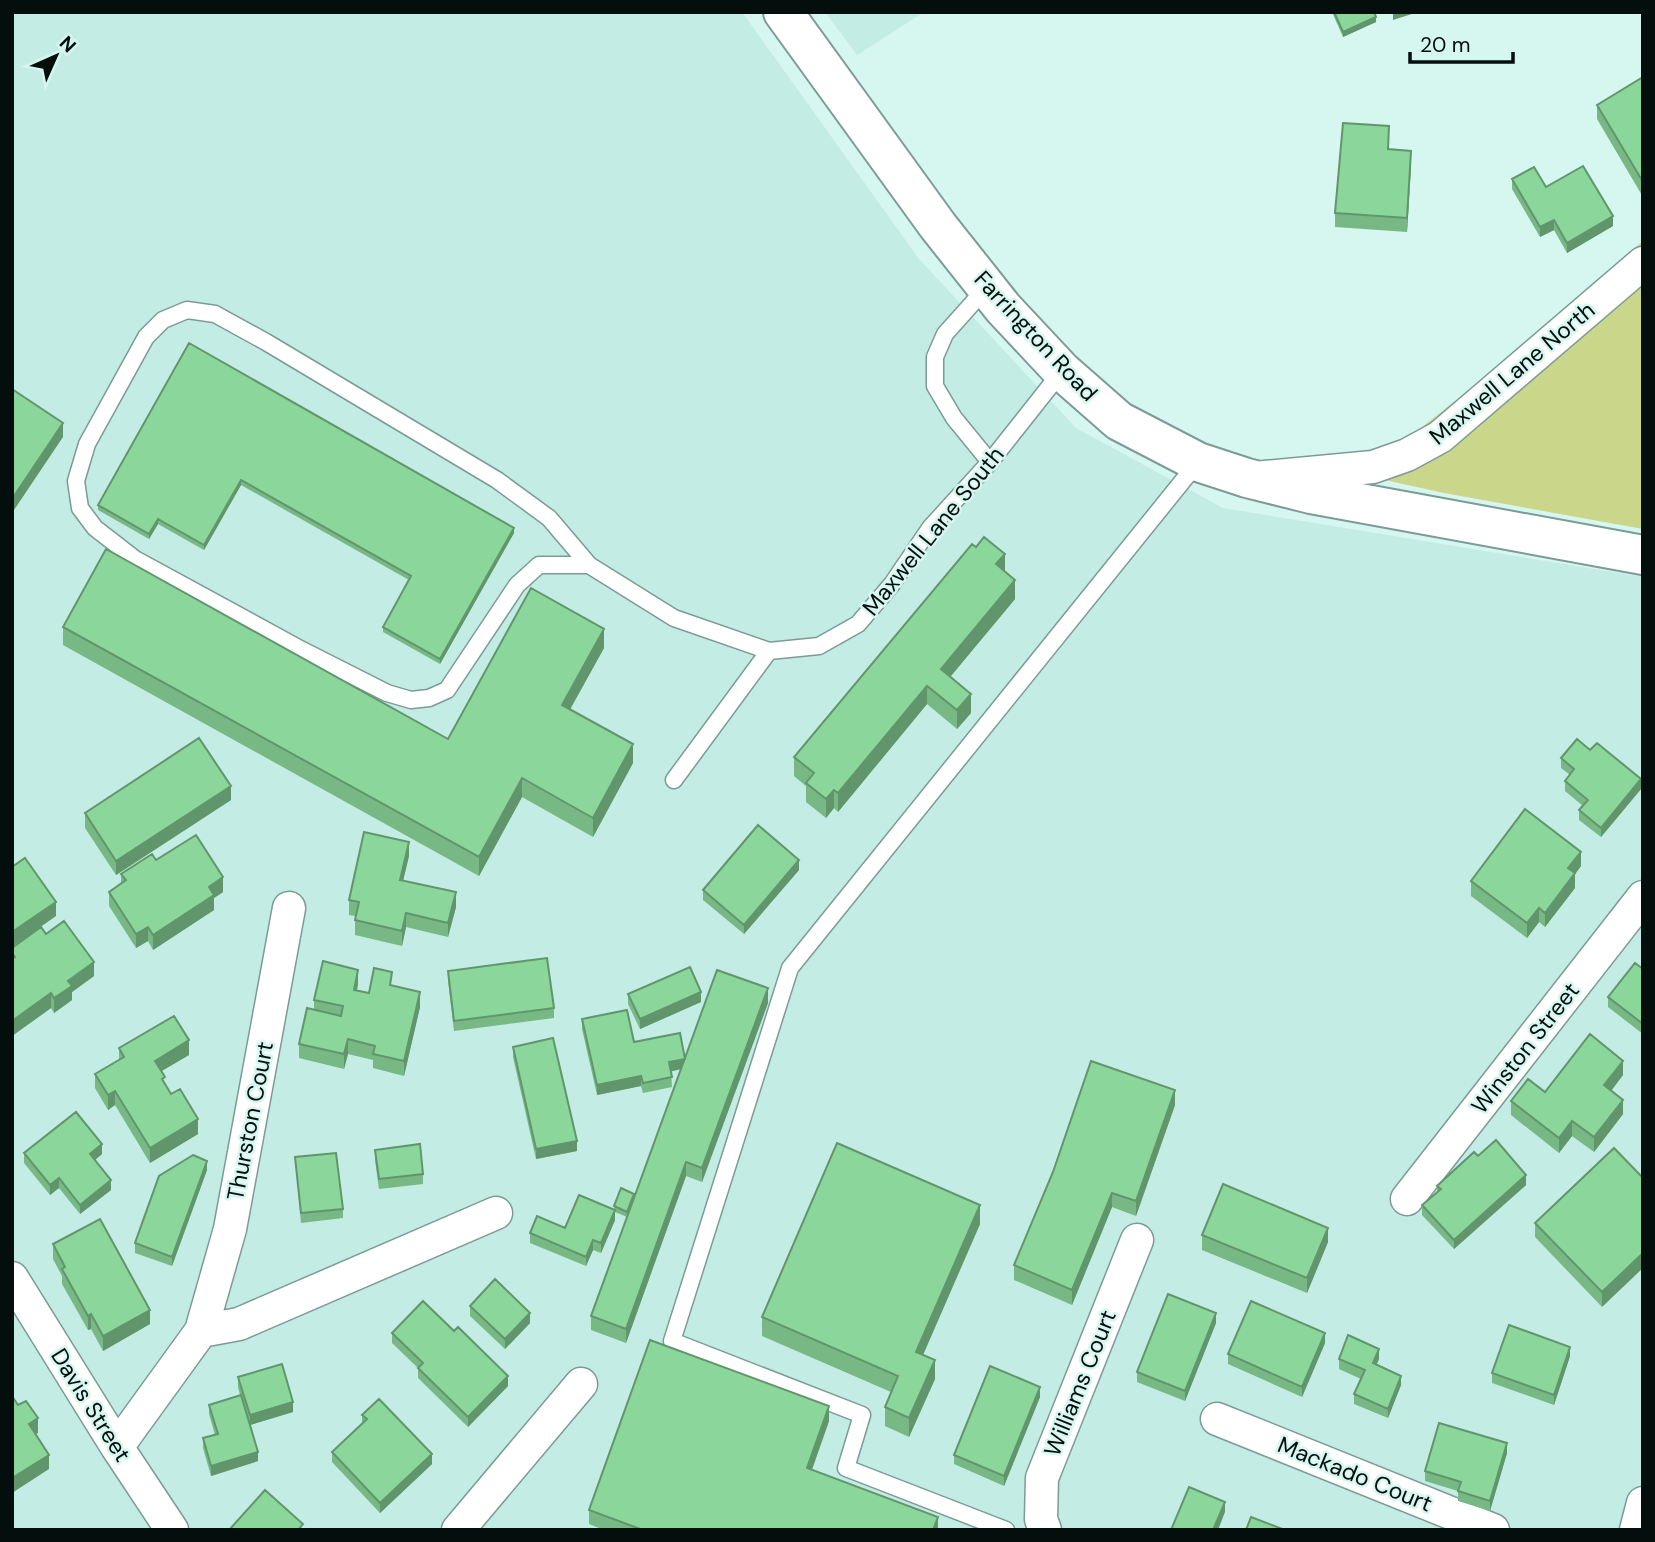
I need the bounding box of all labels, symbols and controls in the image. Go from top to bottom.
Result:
north arrow [21,21,91,91]
scale bar [1410,21,1513,65]
text: N [54,31,81,58]
text: 20 m [1420,31,1471,59]
street label: Farrington Road [968,264,1104,408]
street label: Maxwell Lane North [1423,295,1601,451]
street label: Maxwell Lane South [856,440,1010,622]
street label: Winston Street [1464,976,1586,1120]
street label: Thurston Court [220,1039,280,1203]
street label: Williams Court [1037,1305,1123,1461]
street label: Davis Street [44,1343,138,1467]
street label: Mackado Court [1273,1429,1437,1519]

